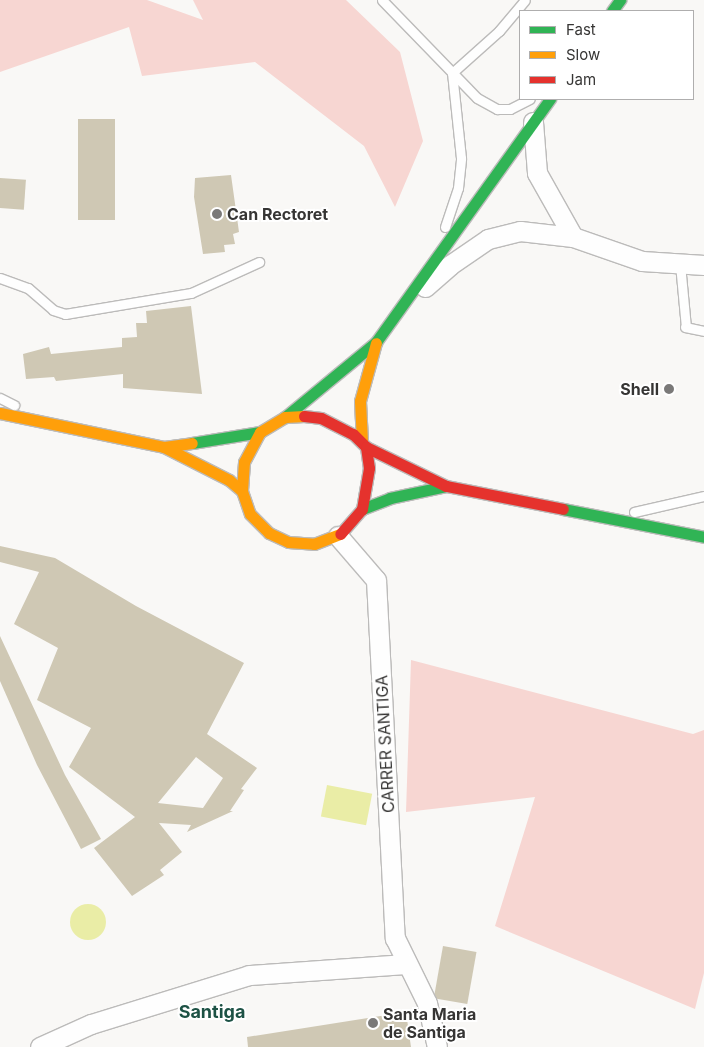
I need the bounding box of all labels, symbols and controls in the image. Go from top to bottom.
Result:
legend [519,10,694,100]
text: Fast [566,20,596,39]
text: Slow [566,45,600,64]
text: Jam [566,70,596,89]
place label: Can Rectoret [227,204,328,224]
marker: Can Rectoret [211,208,223,220]
place label: Shell [620,379,659,399]
marker: Shell [663,383,675,395]
street label: CARRER SANTIGA [372,675,398,813]
district label: Santiga [179,1001,245,1023]
place label: Santa Maria de Santiga [383,1004,476,1042]
marker: Santa Maria de Santiga [367,1017,379,1029]

